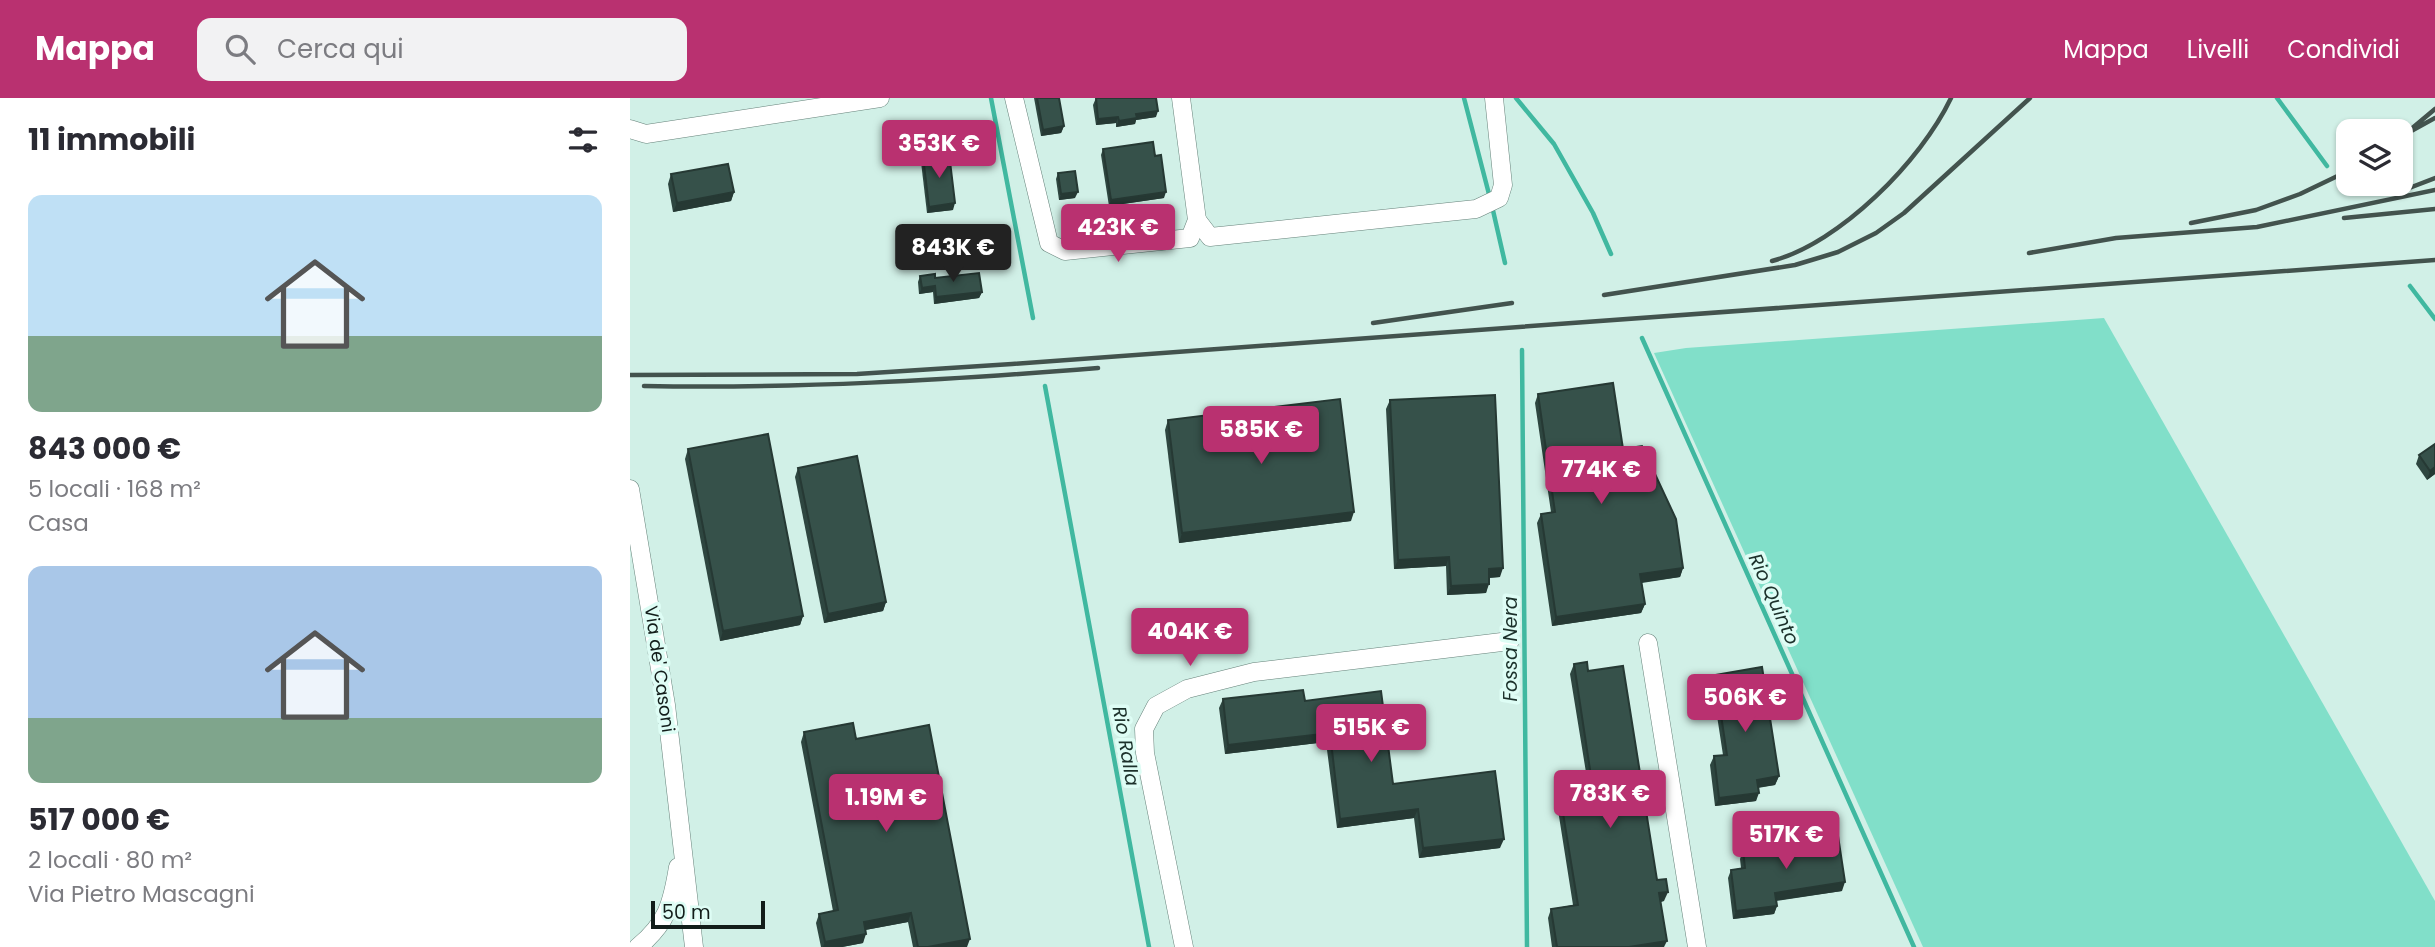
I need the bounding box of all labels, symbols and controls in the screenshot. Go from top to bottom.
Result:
search box [197,18,687,81]
text: Mappa [35,25,155,72]
icon: search [221,30,259,68]
text: Cerca qui [277,31,404,67]
text: Mappa [2063,33,2149,66]
text: Livelli [2187,33,2249,66]
text: Condividi [2287,33,2400,66]
text: 11 immobili [28,118,195,161]
map controls [2336,119,2413,196]
button: layers [2336,119,2413,196]
pin: 353K € [882,120,996,180]
icon: filters [564,121,602,159]
text: 353K € [898,127,980,159]
pin: 423K € [1061,204,1175,264]
text: 423K € [1077,211,1159,243]
pin: 843K € [896,225,1010,284]
text: 843K € [911,231,995,263]
icon: home [252,241,378,367]
pin: 585K € [1204,406,1318,466]
text: 585K € [1219,413,1303,445]
text: 843 000 € [28,427,181,470]
pin: 774K € [1544,446,1658,506]
text: 774K € [1561,453,1641,485]
text: 5 locali · 168 m² [28,473,201,505]
text: Casa [28,507,89,539]
water label: Rio Quinto [1742,549,1806,649]
water label: Fossa Nera [1497,596,1524,702]
street label: Via de' Casoni [639,604,681,734]
pin: 404K € [1133,608,1247,668]
icon: home [252,612,378,738]
text: 404K € [1147,615,1233,647]
pin: 506K € [1688,674,1802,734]
text: 506K € [1703,681,1787,713]
water label: Rio Ralla [1106,704,1146,788]
pin: 515K € [1314,704,1428,764]
text: 515K € [1332,711,1410,743]
pin: 783K € [1553,770,1667,830]
pin: 1.19M € [821,774,951,834]
text: 783K € [1570,777,1650,809]
text: 1.19M € [845,781,927,813]
text: 517 000 € [28,798,170,841]
pin: 517K € [1729,812,1843,871]
text: 517K € [1748,818,1824,850]
text: 2 locali · 80 m² [28,844,192,876]
text: Via Pietro Mascagni [28,878,255,910]
scale bar [651,898,765,930]
text: 50 m [662,899,711,926]

